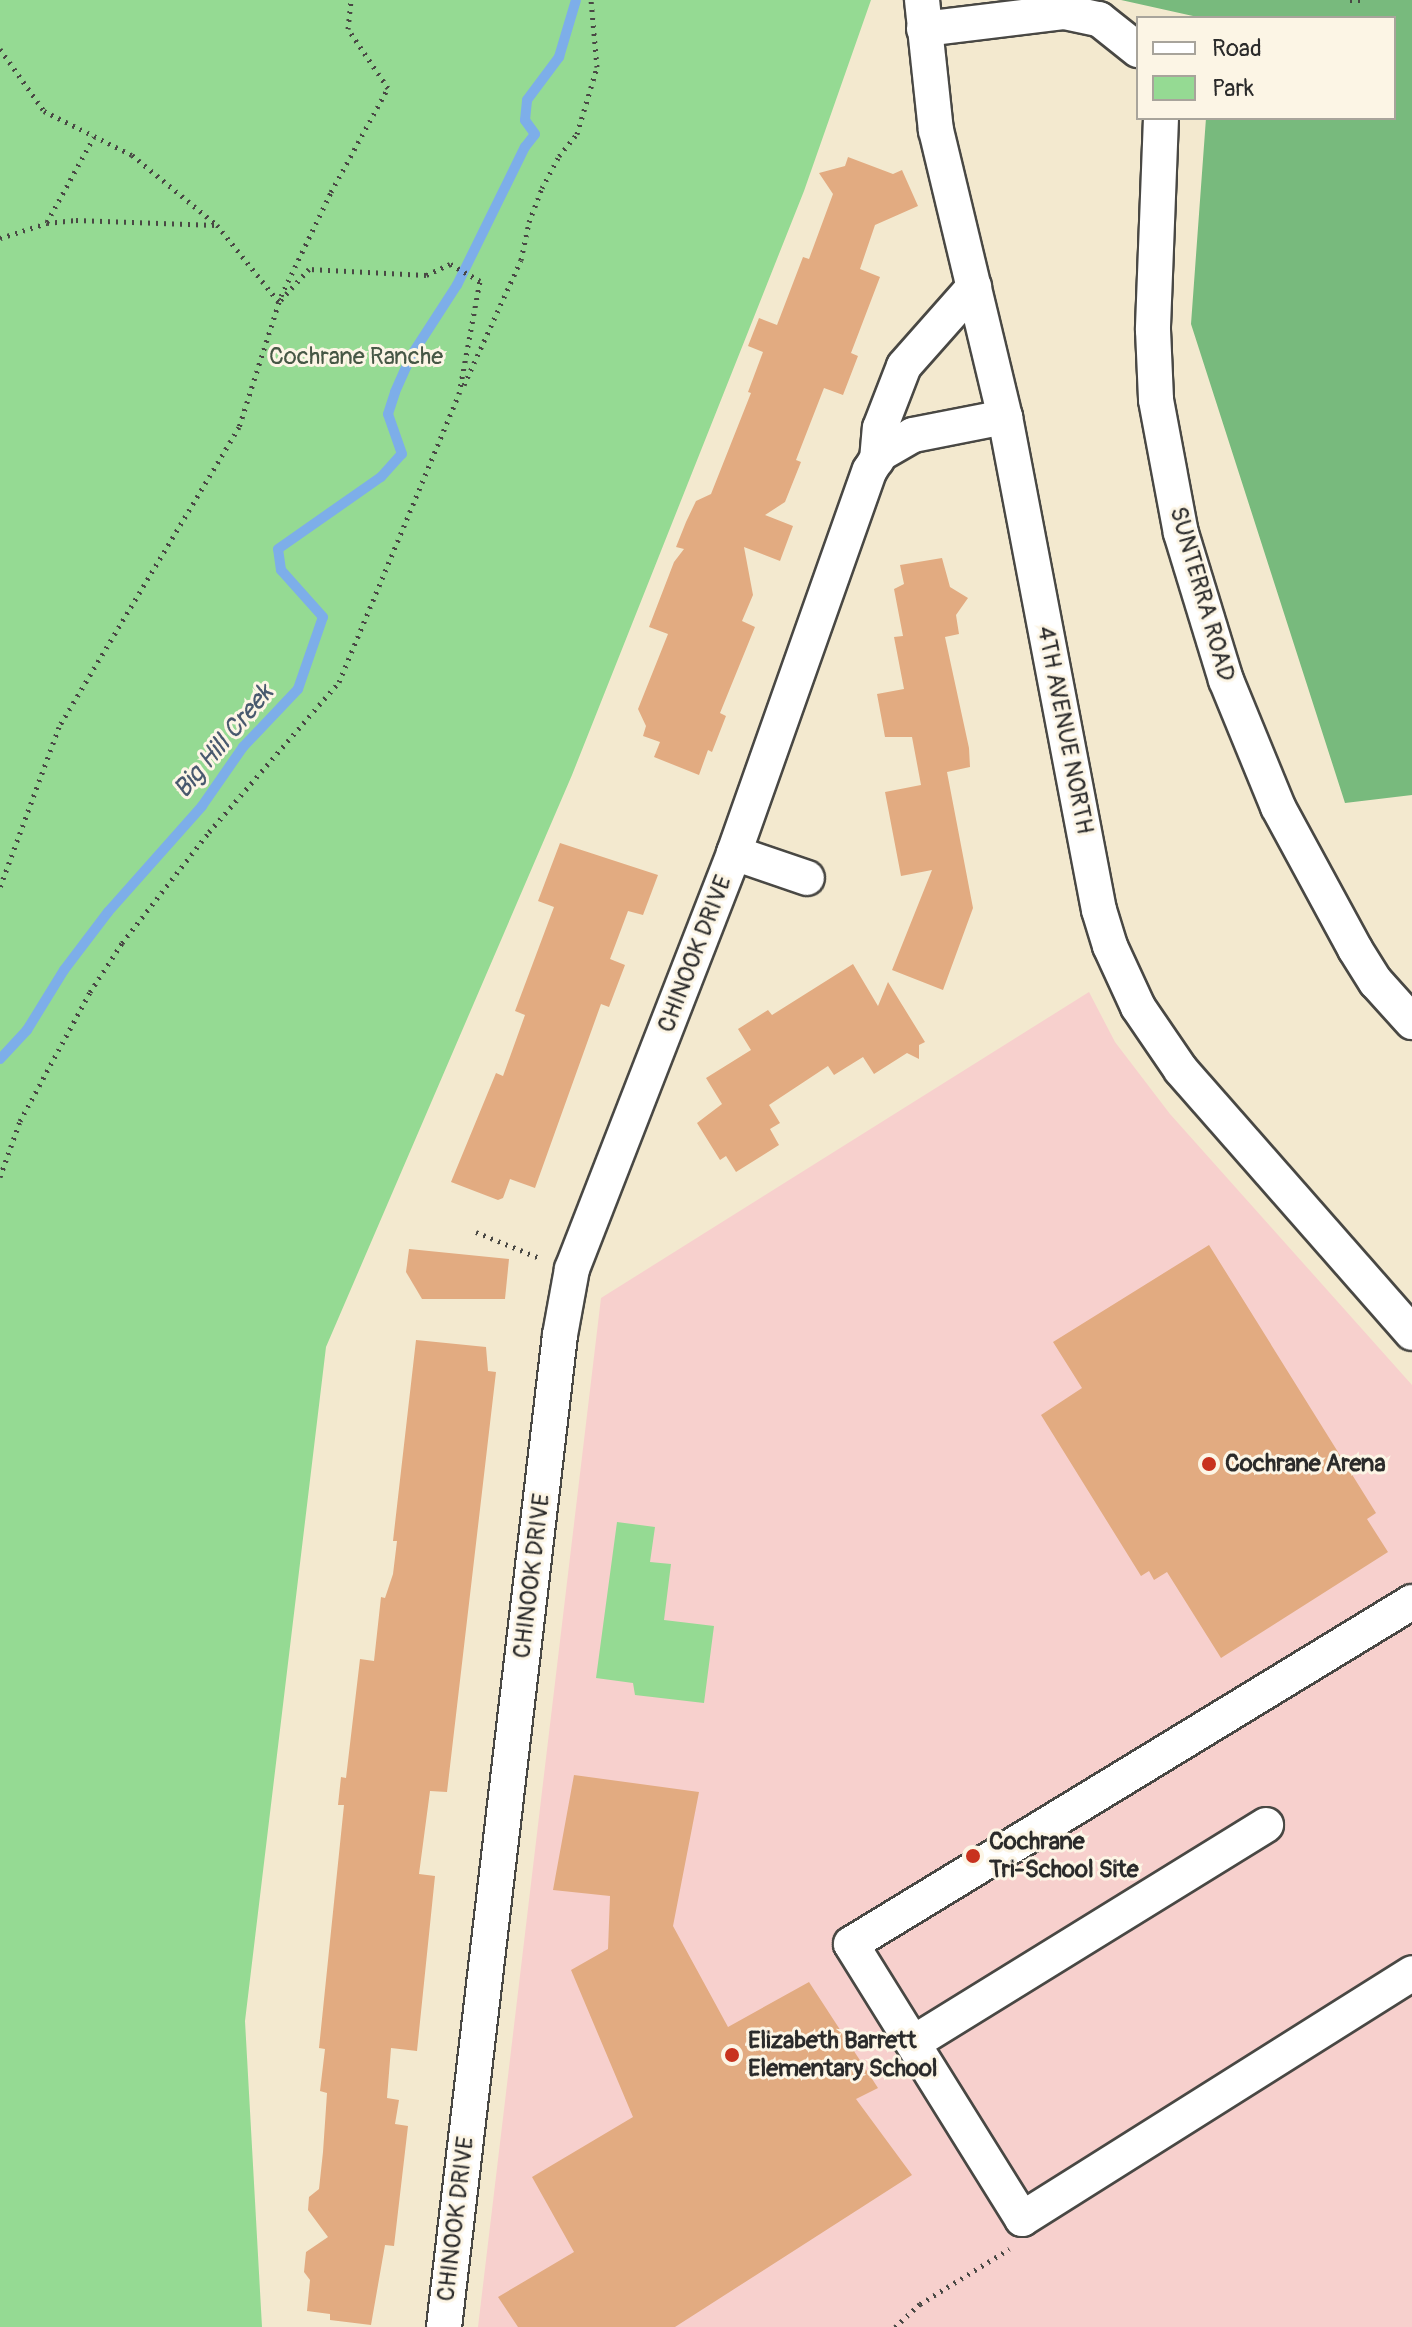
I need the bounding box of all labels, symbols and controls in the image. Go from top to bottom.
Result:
legend [1136,16,1396,120]
text: Road [1212,34,1262,63]
text: Park [1212,74,1254,103]
park label: Cochrane Ranche [269,343,443,371]
street label: SUNTERRA ROAD [1163,503,1241,685]
street label: 4TH AVENUE NORTH [1031,624,1099,836]
water label: Big Hill Creek [168,679,280,805]
street label: CHINOOK DRIVE [652,871,738,1037]
place label: Cochrane Arena [1225,1450,1386,1478]
marker: Cochrane Arena [1200,1455,1218,1473]
street label: CHINOOK DRIVE [508,1492,556,1660]
place label: Cochrane Tri-School Site [989,1828,1139,1884]
marker: Cochrane Tri-School Site [964,1847,982,1865]
place label: Elizabeth Barrett Elementary School [748,2027,938,2083]
marker: Elizabeth Barrett Elementary School [723,2046,741,2064]
street label: CHINOOK DRIVE [432,2135,480,2303]

